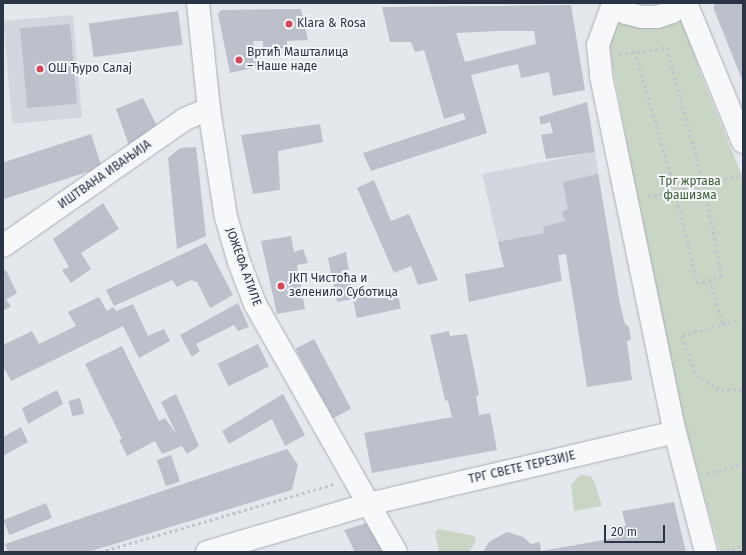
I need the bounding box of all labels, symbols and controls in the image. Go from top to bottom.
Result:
place label: Klara & Rosa [297,17,366,31]
marker: Klara & Rosa [284,19,294,29]
place label: Вртић Машталица – Наше наде [247,46,349,74]
marker: Вртић Машталица – Наше наде [234,55,244,65]
place label: ОШ Ђуро Салај [48,62,132,76]
marker: ОШ Ђуро Салај [35,64,45,74]
street label: ИШТВАНА ИВАЊИЈА [56,137,154,213]
park label: Трг жртава фашизма [659,175,721,203]
street label: ЈОЖЕФА АТИЛЕ [222,226,264,308]
place label: ЈКП Чистоћа и зеленило Суботица [289,272,398,300]
marker: ЈКП Чистоћа и зеленило Суботица [276,281,286,291]
street label: ТРГ СВЕТЕ ТЕРЕЗИЈЕ [467,449,577,487]
scale bar [606,517,667,543]
text: 20 m [611,525,637,539]

